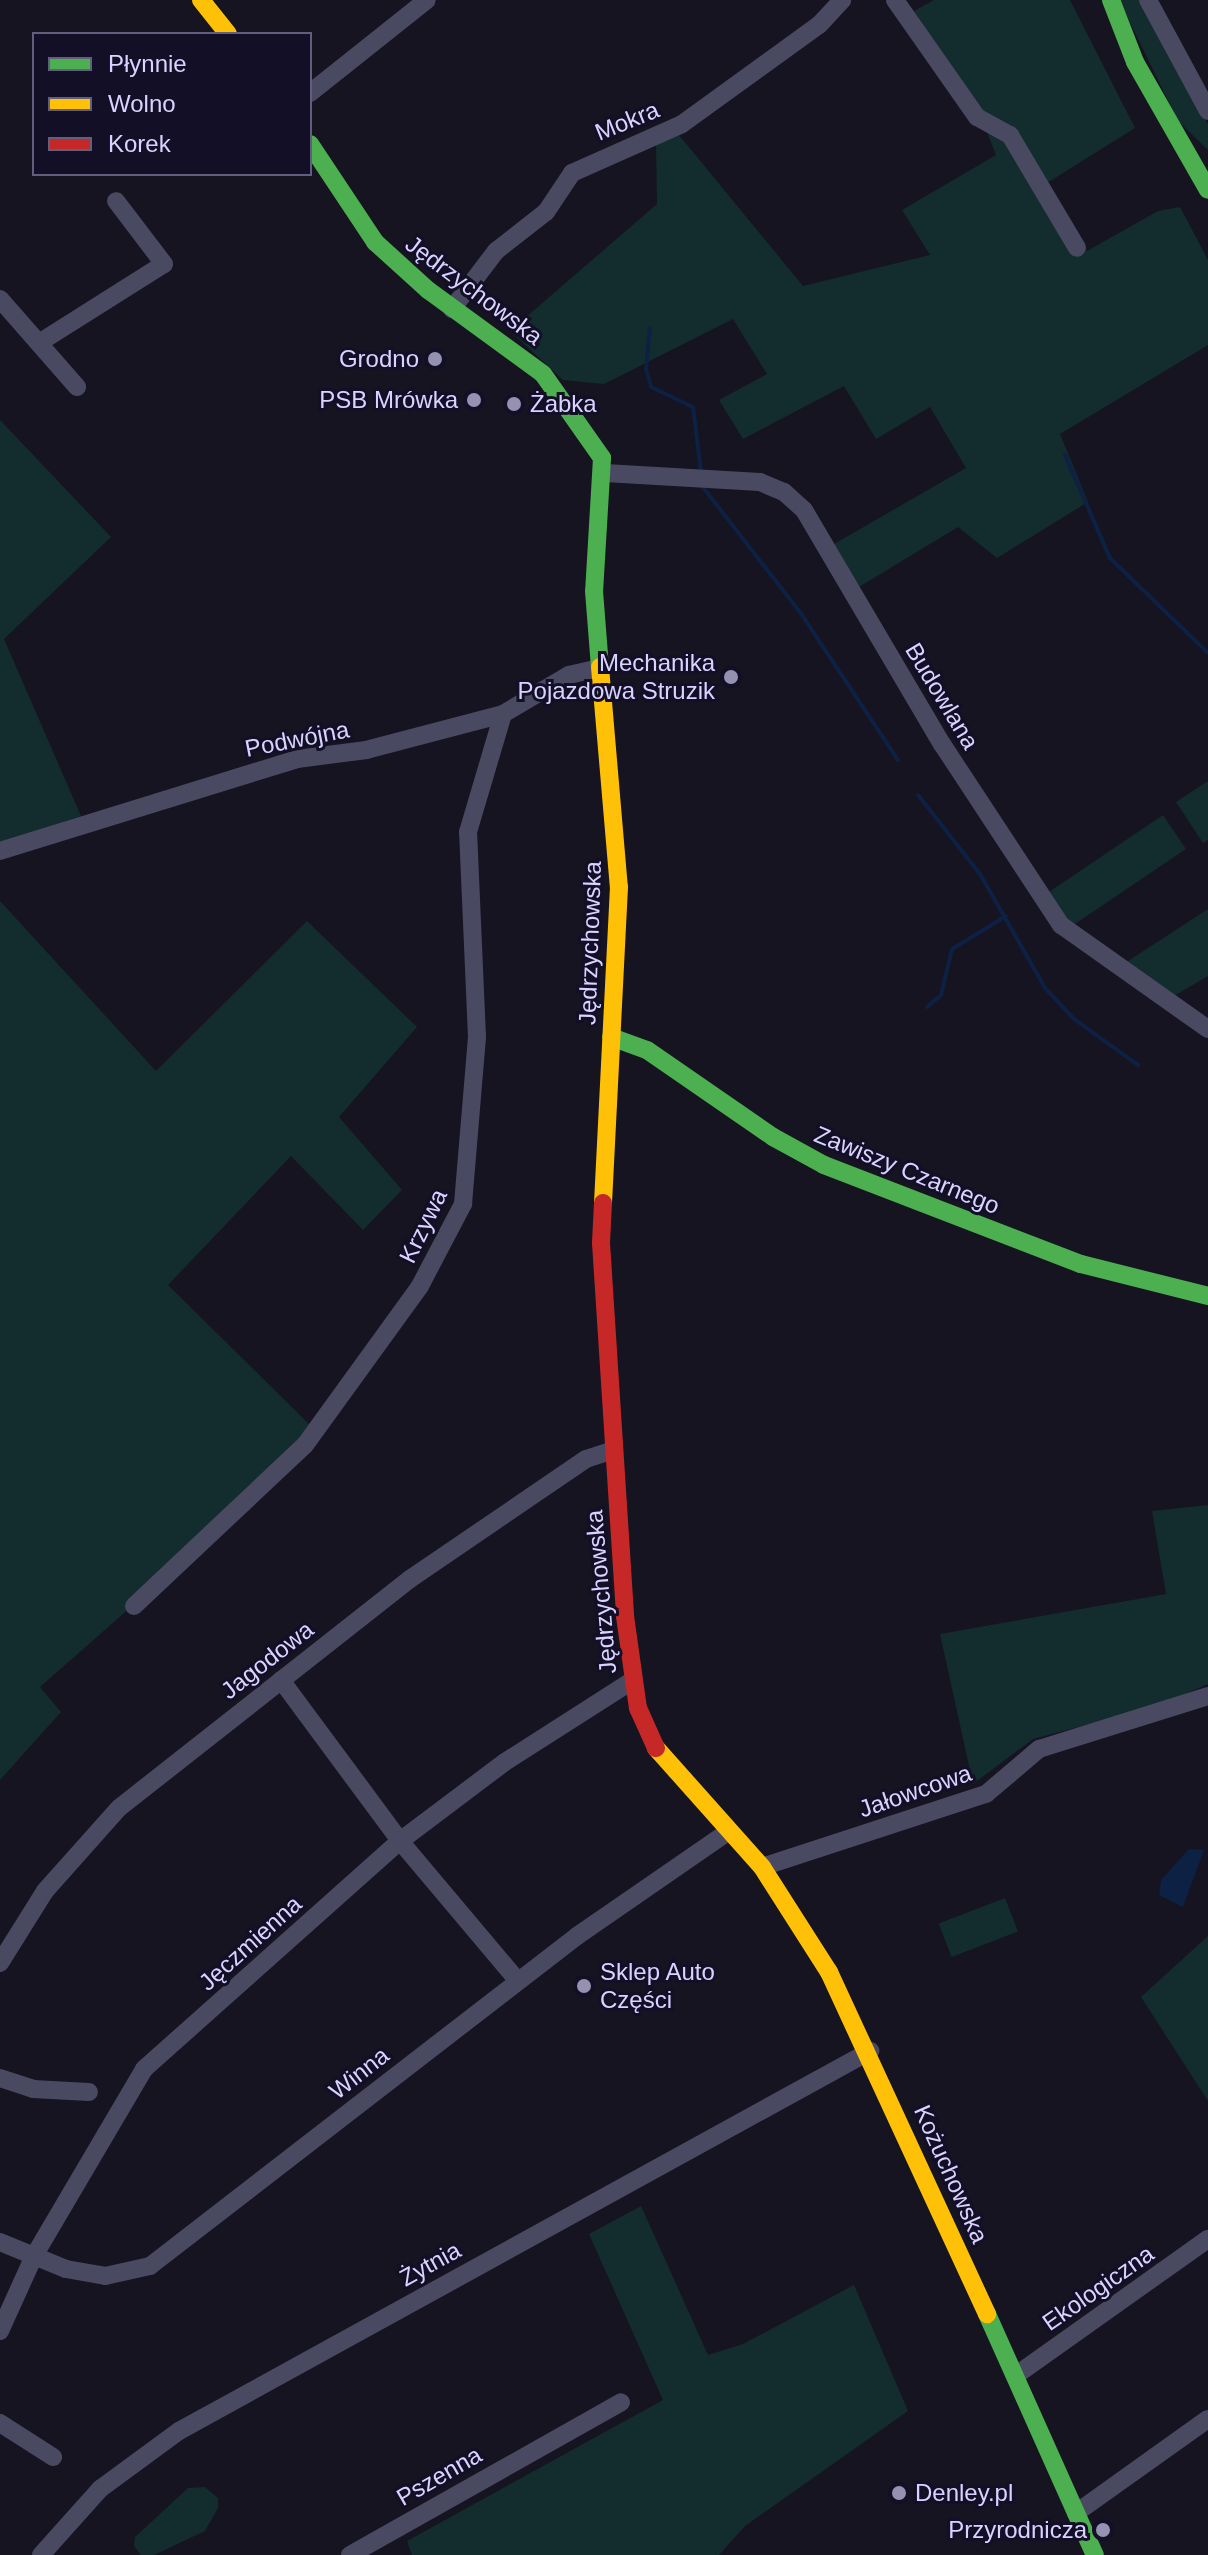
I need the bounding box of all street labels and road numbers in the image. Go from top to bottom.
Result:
street label: Mokra [591,95,663,147]
street label: Jędrzychowska [400,229,548,351]
street label: Budowlana [899,638,985,754]
street label: Podwójna [243,715,351,763]
street label: Jędrzychowska [573,861,607,1025]
street label: Zawiszy Czarnego [810,1120,1004,1220]
street label: Krzywa [393,1184,453,1268]
street label: Jędrzychowska [580,1509,622,1675]
street label: Jagodowa [215,1615,319,1705]
street label: Jałowcowa [855,1758,975,1824]
street label: Jęczmienna [193,1889,307,1997]
street label: Winna [323,2041,395,2105]
street label: Kożuchowska [908,2101,994,2247]
street label: Żytnia [394,2236,466,2292]
street label: Ekologiczna [1037,2239,1159,2337]
street label: Pszenna [391,2440,487,2512]

